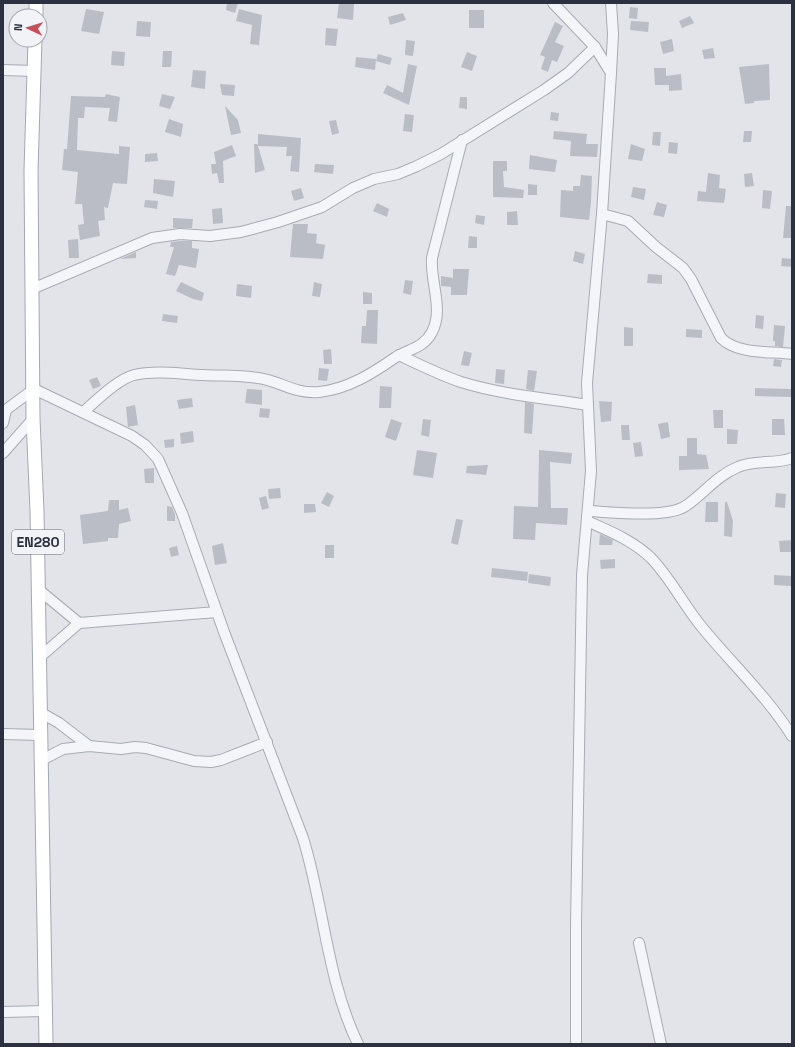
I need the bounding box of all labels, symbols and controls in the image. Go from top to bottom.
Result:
north arrow [8,8,48,48]
text: N [11,23,25,31]
road number: EN280 [12,530,64,554]

